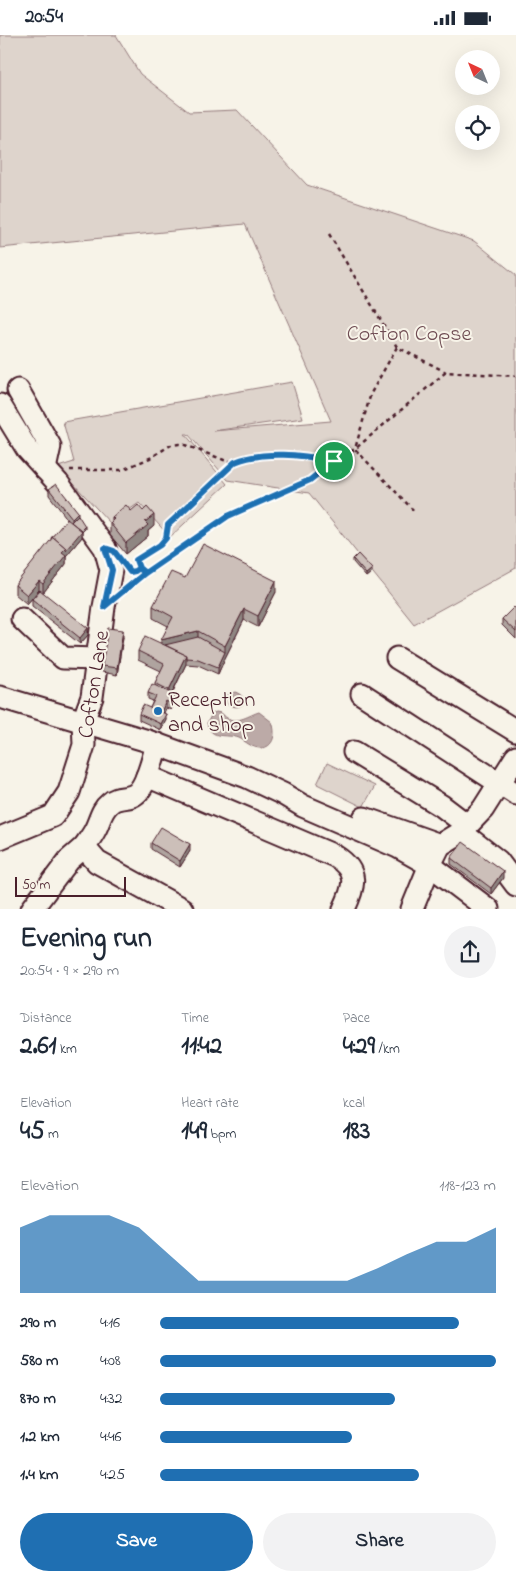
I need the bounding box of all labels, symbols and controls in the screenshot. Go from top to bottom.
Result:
text: 20:54 [25,4,63,31]
north arrow [455,50,500,95]
map controls [455,50,500,150]
button: locate [455,105,500,150]
park label: Cofton Copse [347,319,471,351]
pin [313,440,355,482]
icon: arrive [320,447,348,475]
street label: Cofton Lane [71,628,119,741]
place label: Reception and shop [168,685,255,742]
marker: Reception and shop [152,705,164,717]
scale bar [15,873,126,897]
text: 50 m [22,875,50,896]
text: Evening run [20,919,152,960]
button: share [444,926,496,978]
text: 20:54 · 9 × 290 m [20,959,119,983]
text: Distance [20,1008,72,1029]
text: Time [181,1008,209,1029]
text: Pace [343,1008,370,1029]
text: 2.61 [20,1029,56,1065]
text: 11:42 [181,1029,222,1065]
text: 4:29 [343,1029,375,1065]
text: km [56,1039,77,1060]
text: /km [375,1039,400,1060]
text: Elevation [20,1093,71,1114]
text: Heart rate [181,1093,239,1114]
text: kcal [343,1093,365,1114]
text: 45 [20,1114,45,1150]
text: 149 [181,1114,207,1150]
text: 183 [343,1114,370,1150]
text: m [45,1124,59,1145]
text: bpm [207,1124,236,1145]
text: Elevation [20,1174,79,1198]
text: 118–123 m [439,1174,496,1198]
text: 290 m [20,1311,56,1335]
text: 4:16 [100,1311,120,1335]
text: 580 m [20,1349,58,1373]
text: 4:08 [100,1349,121,1373]
text: 870 m [20,1387,56,1411]
text: 4:32 [100,1387,123,1411]
text: 1.2 km [20,1425,60,1449]
text: 4:46 [100,1425,122,1449]
text: 1.4 km [20,1463,58,1487]
text: 4:25 [100,1463,125,1487]
button: Save [20,1513,253,1571]
button: Share [263,1513,496,1571]

